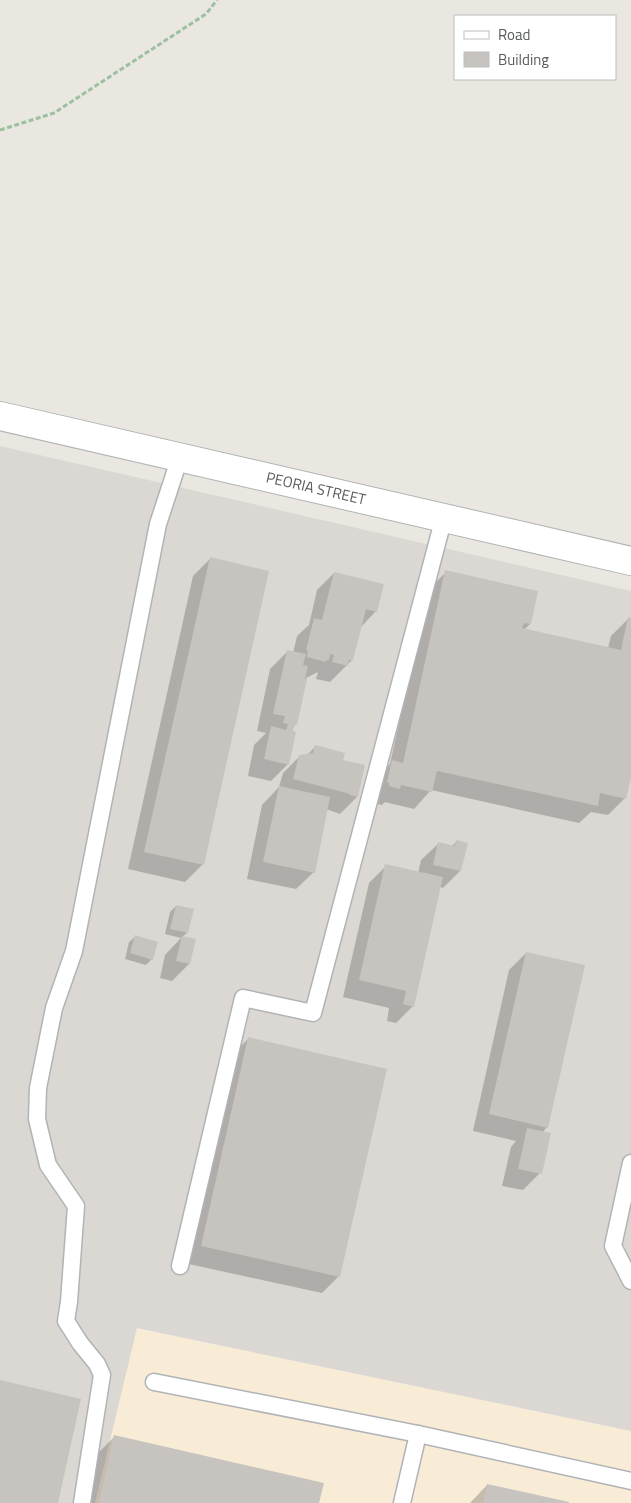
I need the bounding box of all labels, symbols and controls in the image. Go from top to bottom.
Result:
legend [454,15,616,80]
text: Road [498,23,530,46]
text: Building [498,48,549,71]
street label: PEORIA STREET [264,465,368,511]

